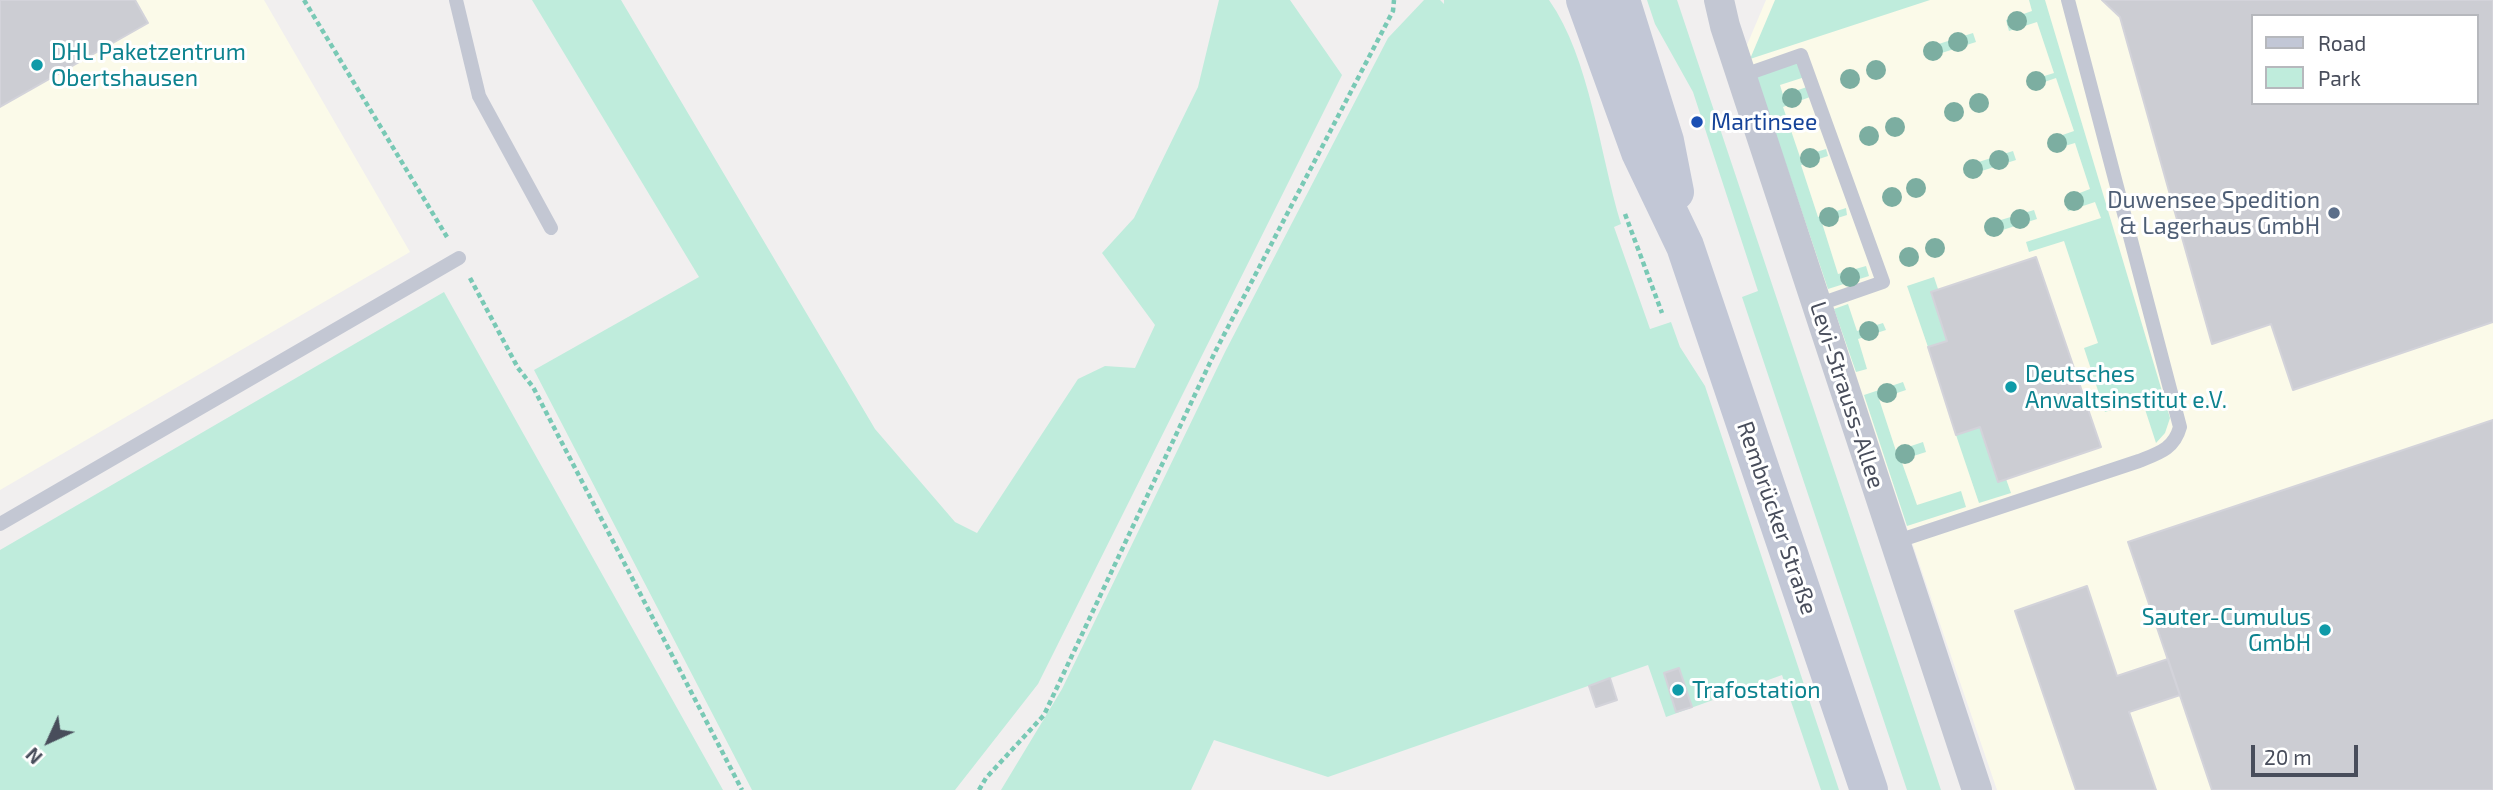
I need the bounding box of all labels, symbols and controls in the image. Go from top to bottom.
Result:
legend [2252,14,2479,105]
text: Road [2318,30,2366,55]
place label: DHL Paketzentrum Obertshausen [51,38,246,92]
marker: DHL Paketzentrum Obertshausen [29,57,45,73]
text: Park [2318,65,2361,90]
place label: Martinsee [1711,108,1817,136]
marker: Martinsee [1689,114,1705,130]
place label: Duwensee Spedition & Lagerhaus GmbH [2107,186,2320,240]
marker: Duwensee Spedition & Lagerhaus GmbH [2326,205,2342,221]
street label: Levi-Strauss-Allee [1804,298,1890,492]
place label: Deutsches Anwaltsinstitut e.V. [2025,360,2227,414]
marker: Deutsches Anwaltsinstitut e.V. [2003,379,2019,395]
street label: Rembrücker Straße [1731,418,1823,618]
place label: Sauter-Cumulus GmbH [2142,603,2311,657]
marker: Sauter-Cumulus GmbH [2317,622,2333,638]
place label: Trafostation [1692,676,1821,704]
marker: Trafostation [1670,682,1686,698]
north arrow [14,706,84,776]
scale bar [2255,730,2362,774]
text: N [21,743,47,769]
text: 20 m [2264,744,2312,769]

